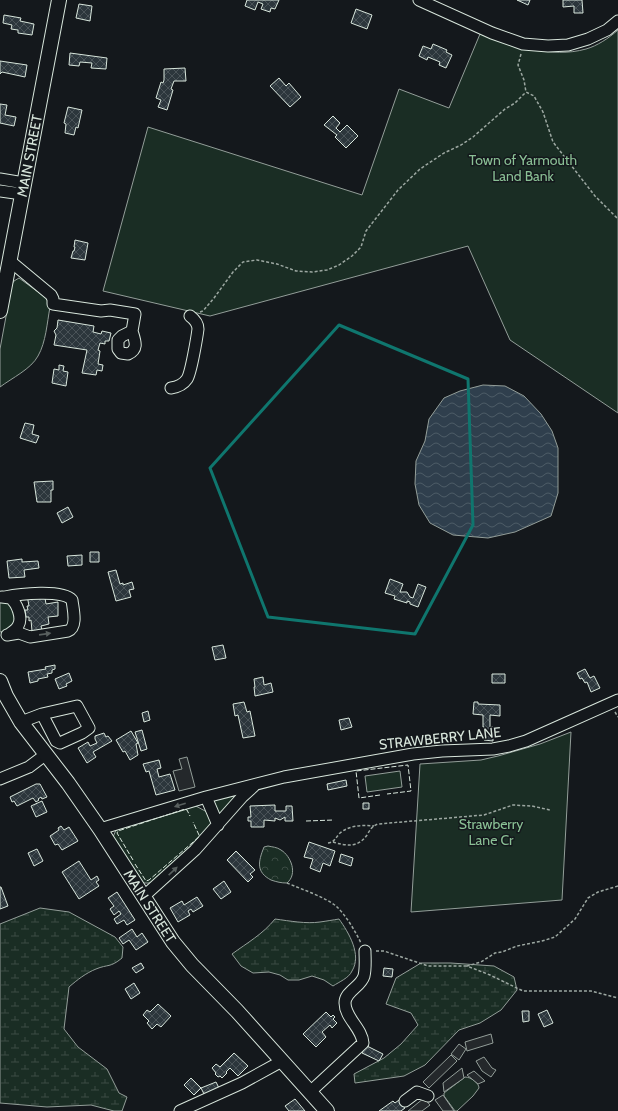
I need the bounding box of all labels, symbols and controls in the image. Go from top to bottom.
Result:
street label: MAIN STREET [13,112,46,199]
park label: Town of Yarmouth Land Bank [469,151,577,185]
one-way arrow [39,631,51,637]
street label: STRAWBERRY LANE [378,723,502,753]
one-way arrow [174,802,186,808]
park label: Strawberry Lane Cr [459,815,523,849]
street label: MAIN STREET [120,866,180,947]
one-way arrow [168,867,178,876]

